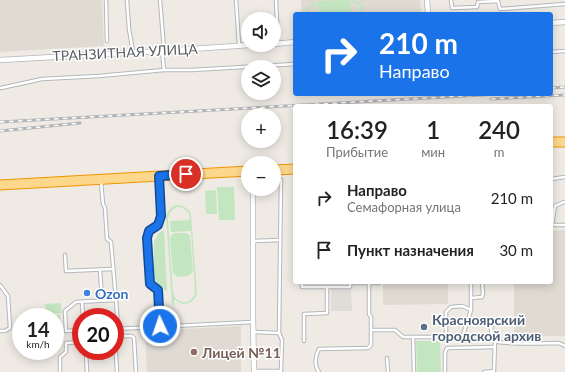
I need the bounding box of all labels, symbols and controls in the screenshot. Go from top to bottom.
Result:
map controls [241,12,281,196]
button: sound [241,12,281,52]
text: 210 m [379,26,458,60]
icon: right [313,28,365,80]
street label: ТРАНЗИТНАЯ УЛИЦА [52,40,199,64]
button: layers [241,60,281,100]
text: Направо [379,60,450,82]
button: + [241,108,281,148]
text: 16:39 [326,115,388,144]
text: 1 [426,115,440,144]
text: 240 [478,115,520,144]
text: Прибытие [326,144,388,160]
text: мин [421,144,445,160]
text: m [494,144,504,160]
button: − [241,156,281,196]
pin [169,157,203,191]
icon: arrive [175,163,197,185]
text: Направо [347,181,407,199]
icon: right [313,187,335,209]
text: 210 m [491,189,533,207]
text: Семафорная улица [347,199,461,215]
icon: arrive [313,239,335,261]
text: Пункт назначения [347,241,474,259]
text: 30 m [499,241,533,259]
place label: Ozon [95,285,129,302]
marker: Ozon [82,288,92,298]
position arrow [139,305,181,347]
speed limit sign: 20 [72,308,124,360]
place label: Красноярский городской архив [432,311,541,344]
text: 14 [26,317,50,341]
marker: Красноярский городской архив [419,322,429,332]
text: km/h [26,338,50,350]
place label: Лицей №11 [201,344,281,361]
marker: Лицей №11 [189,347,199,357]

